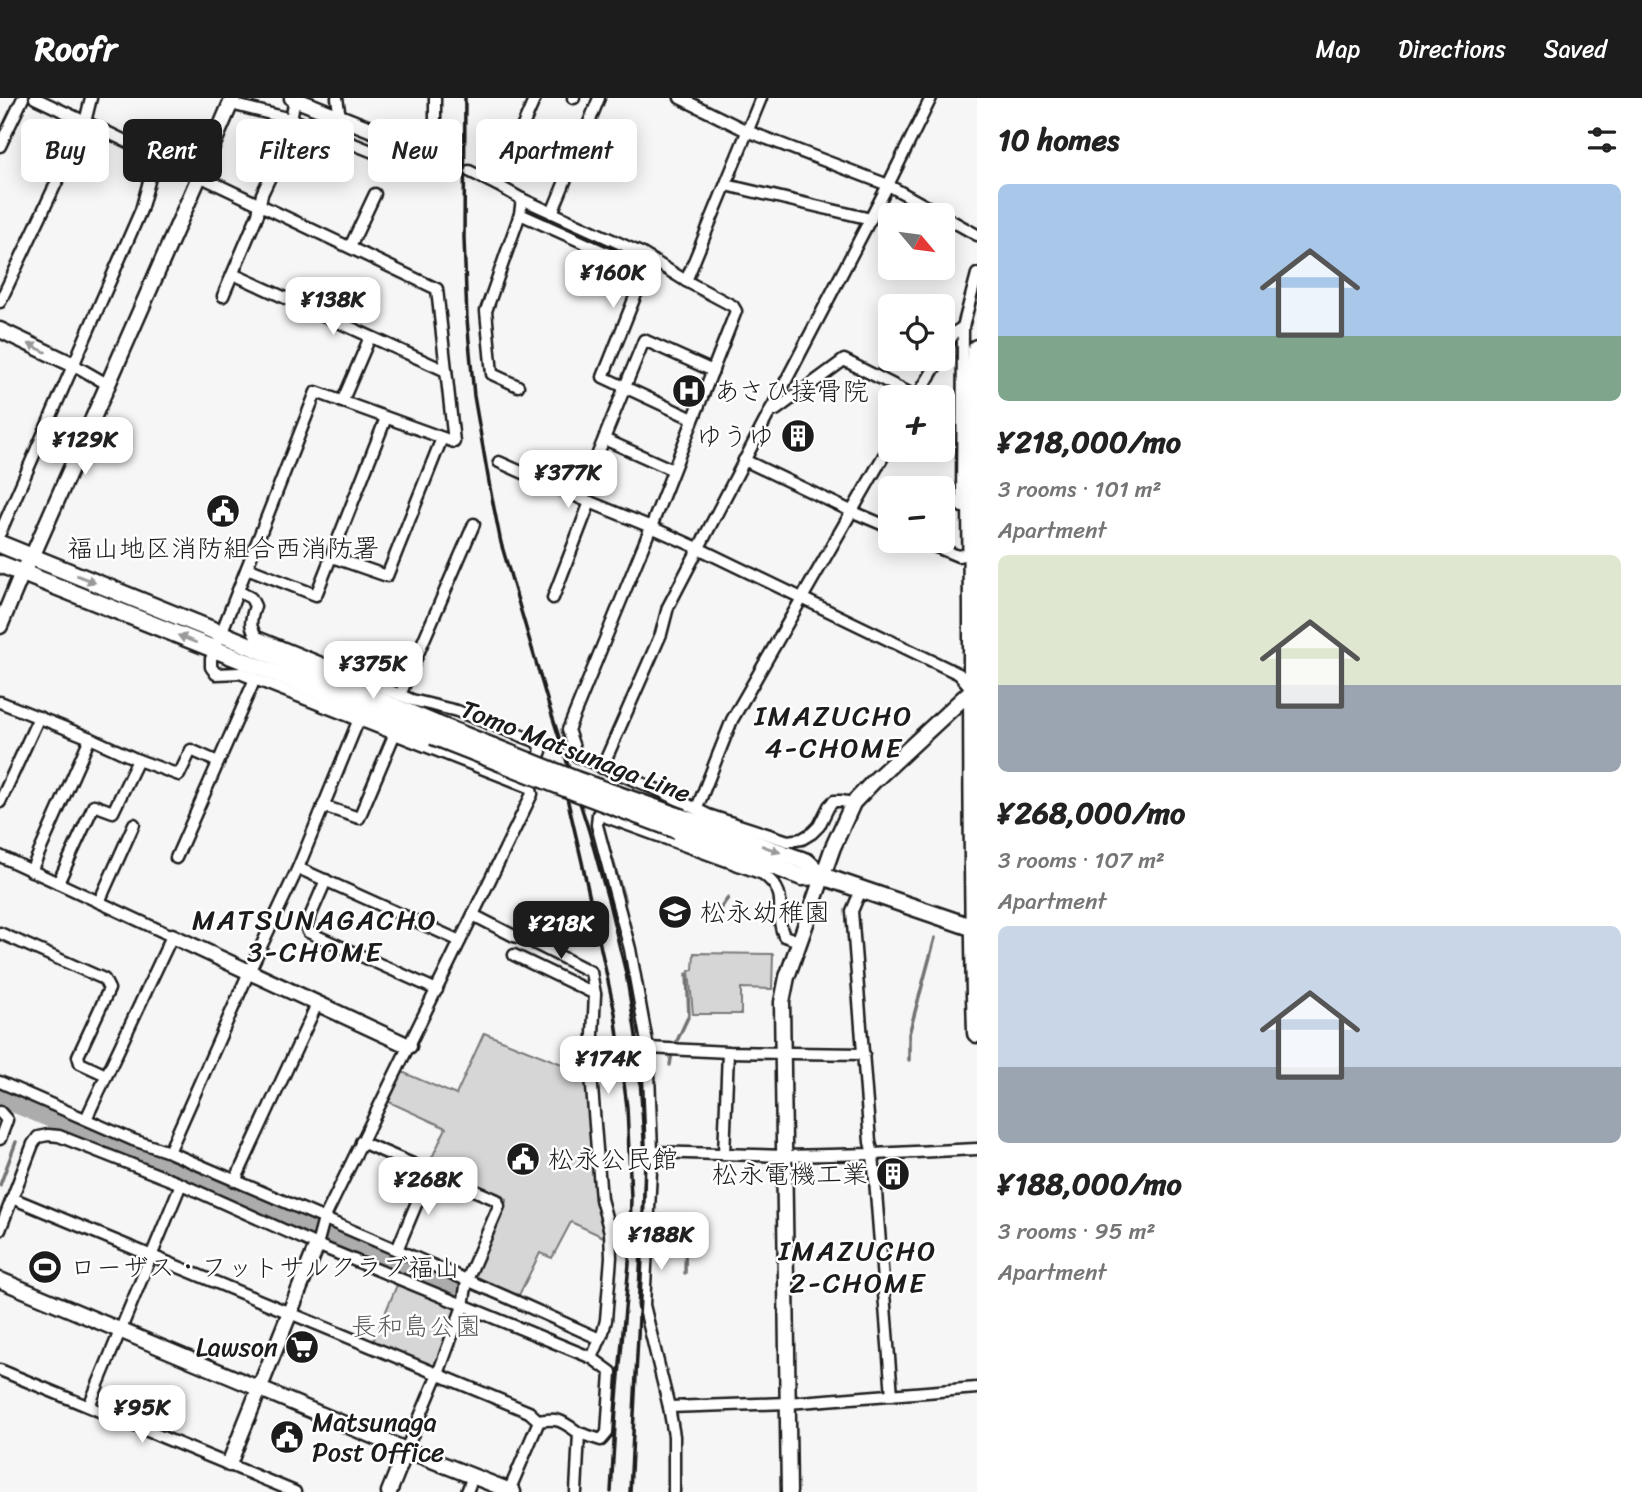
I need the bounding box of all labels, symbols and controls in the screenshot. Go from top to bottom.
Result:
text: Roofr [35,20,117,78]
text: Map [1316,28,1360,70]
text: Directions [1398,28,1506,70]
text: Saved [1544,28,1607,70]
text: 10 homes [998,113,1119,167]
chip: Buy [21,119,109,182]
chip: Rent [123,119,222,182]
chip: Filters [236,119,354,182]
chip: New [368,119,462,182]
chip: Apartment [476,119,637,182]
icon: filters [1583,121,1621,159]
north arrow [878,203,956,280]
map controls [878,203,955,553]
icon: home [1247,230,1373,356]
pin: ¥160K [564,250,662,310]
text: ¥160K [581,252,645,293]
pin: ¥138K [284,278,382,337]
text: ¥138K [301,279,365,320]
button: locate [878,294,955,371]
one-way arrow [27,342,47,353]
place label: あさひ接骨院 [714,368,868,414]
hospital icon: あさひ接骨院 [670,372,708,410]
button: + [878,385,955,462]
place label: ゆうゆ [696,413,774,459]
text: ¥218,000/mo [998,415,1181,469]
building icon: ゆうゆ [779,417,817,455]
pin: ¥129K [36,418,134,477]
text: ¥129K [53,419,117,460]
pin: ¥377K [519,450,617,510]
text: ¥377K [535,452,601,493]
text: 3 rooms · 101 m² [998,469,1162,510]
button: − [878,476,955,553]
public building icon: 福山地区消防組合西消防署 [204,492,242,530]
text: Apartment [998,510,1107,551]
place label: 福山地区消防組合西消防署 [67,525,379,571]
one-way arrow [75,574,96,585]
icon: home [1247,601,1373,727]
one-way arrow [176,634,197,645]
pin: ¥375K [324,642,422,701]
text: ¥375K [340,643,406,684]
street label: Tomo Matsunaga Line [454,686,698,816]
district label: IMAZUCHO 4-CHOME [754,691,913,772]
text: ¥268,000/mo [998,786,1185,840]
text: 3 rooms · 107 m² [998,840,1165,881]
one-way arrow [760,844,781,855]
text: Apartment [998,881,1107,922]
place label: 松永幼稚園 [700,889,830,935]
school or university icon: 松永幼稚園 [656,893,694,931]
district label: MATSUNAGACHO 3-CHOME [192,895,438,976]
pin: ¥218K [512,902,610,961]
text: ¥218K [529,903,593,944]
icon: home [1247,972,1373,1098]
pin: ¥174K [559,1037,657,1096]
text: ¥174K [576,1038,640,1079]
place label: 松永公民館 [548,1136,678,1182]
public building icon: 松永公民館 [504,1140,542,1178]
place label: 松永電機工業 [712,1151,868,1197]
building icon: 松永電機工業 [874,1155,912,1193]
text: ¥188,000/mo [998,1157,1182,1211]
pin: ¥268K [379,1158,477,1217]
text: ¥268K [395,1159,461,1200]
text: 3 rooms · 95 m² [998,1211,1155,1252]
pin: ¥188K [612,1212,710,1272]
text: ¥188K [629,1214,693,1255]
district label: IMAZUCHO 2-CHOME [778,1226,937,1307]
place label: ローザス・フットサルクラブ福山 [70,1244,460,1290]
sports icon: ローザス・フットサルクラブ福山 [26,1248,64,1286]
text: Apartment [998,1252,1107,1293]
park label: 長和島公園 [351,1303,481,1349]
place label: Lawson [196,1324,278,1370]
supermarket icon: Lawson [283,1328,321,1366]
pin: ¥95K [101,1386,183,1445]
text: ¥95K [115,1387,169,1428]
place label: Matsunaga Post Office [312,1399,444,1475]
public building icon: Matsunaga Post Office [268,1418,306,1456]

